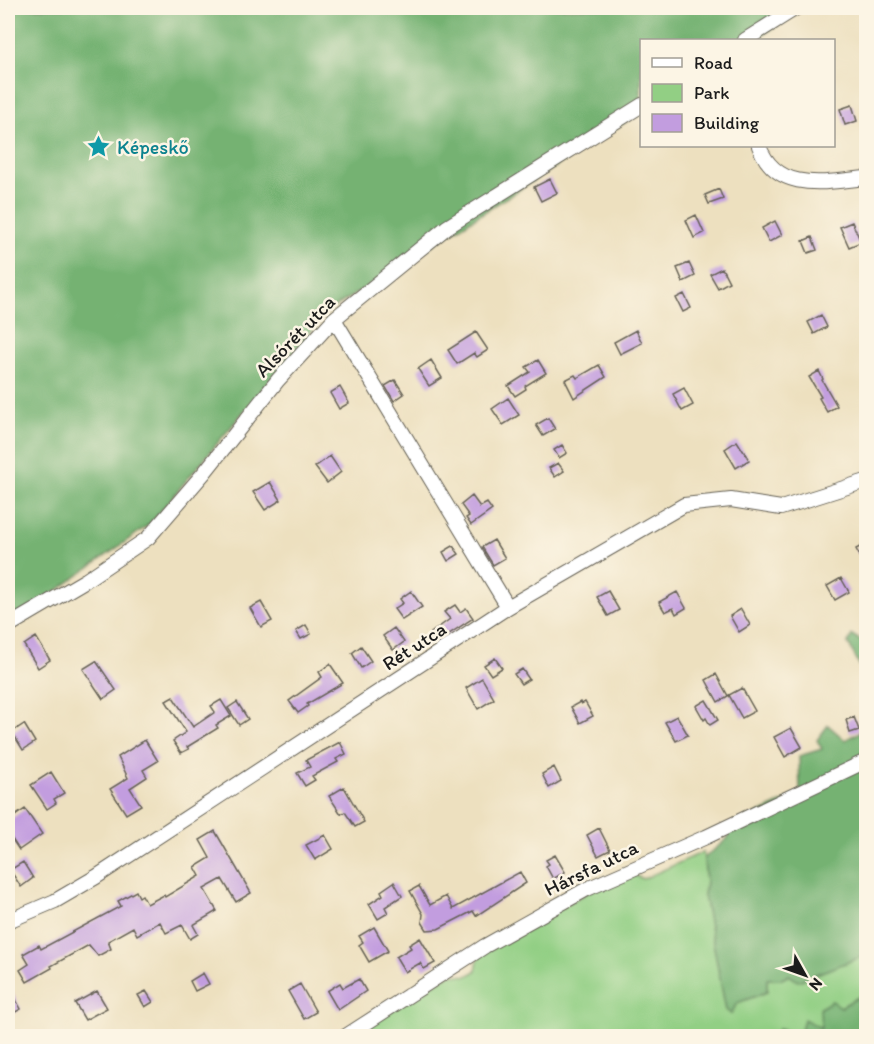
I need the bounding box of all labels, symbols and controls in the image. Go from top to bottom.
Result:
legend [640,39,835,147]
text: Road [694,52,733,74]
text: Park [694,82,729,104]
text: Building [694,112,760,134]
place icon: Képeskő [86,134,112,160]
place label: Képeskő [117,135,189,159]
street label: Alsórét utca [250,290,340,382]
street label: Rét utca [378,616,451,675]
street label: Hársfa utca [540,835,642,901]
north arrow [775,945,835,1005]
text: N [805,974,827,995]

